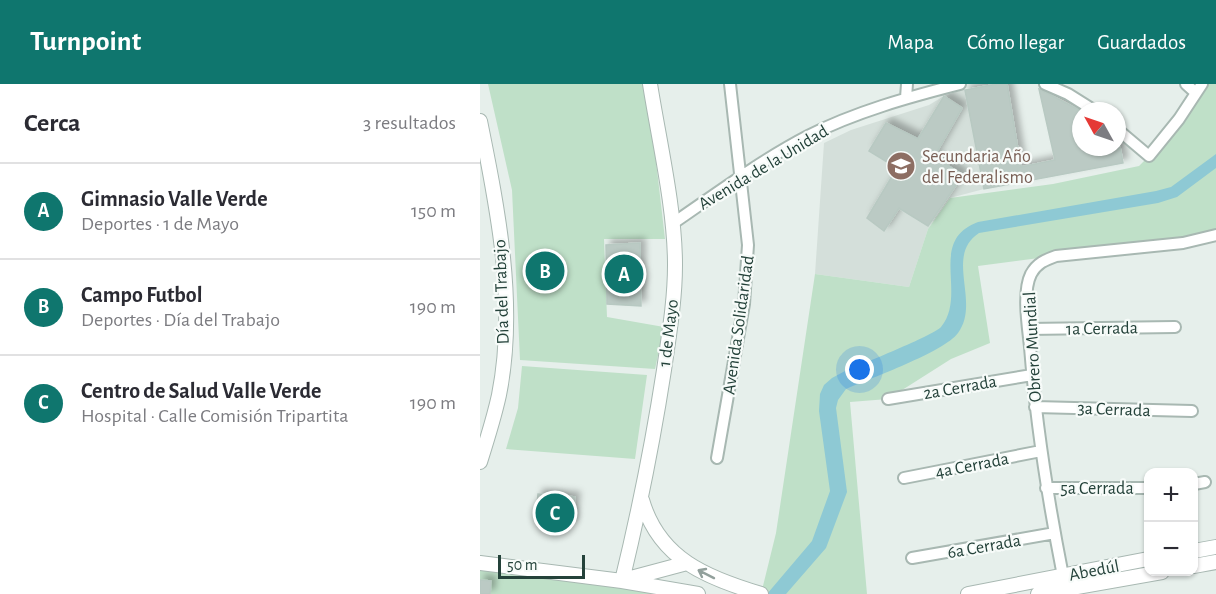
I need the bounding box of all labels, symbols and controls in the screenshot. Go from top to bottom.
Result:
text: Turnpoint [30,28,141,56]
text: Mapa [888,32,934,53]
text: Cómo llegar [967,32,1064,53]
text: Guardados [1097,32,1186,53]
north arrow [1072,102,1126,156]
text: Cerca [24,110,81,136]
text: 3 resultados [363,113,456,133]
street label: Avenida de la Unidad [696,122,832,214]
place label: Secundaria Año del Federalismo [922,148,1033,187]
school or university icon: Secundaria Año del Federalismo [885,150,917,182]
text: Gimnasio Valle Verde [81,188,268,210]
text: A [38,201,50,221]
text: 150 m [411,201,456,221]
text: Deportes · 1 de Mayo [81,214,239,234]
street label: Día del Trabajo [491,239,513,345]
pin: B [526,248,564,294]
pin: A [604,252,644,297]
street label: Avenida Solidaridad [720,254,758,396]
text: Campo Futbol [81,284,203,306]
street label: Obrero Mundial [1021,291,1045,403]
text: B [38,297,49,317]
text: 190 m [410,297,456,317]
street label: 1 de Mayo [656,298,682,368]
text: Deportes · Día del Trabajo [81,310,280,330]
street label: 1a Cerrada [1066,319,1138,339]
your location [845,355,874,384]
street label: 2a Cerrada [922,373,998,403]
text: Centro de Salud Valle Verde [81,380,321,402]
text: C [38,393,49,413]
text: 190 m [410,393,456,413]
street label: 3a Cerrada [1077,400,1151,420]
text: Hospital · Calle Comisión Tripartita [81,406,349,426]
street label: 4a Cerrada [934,450,1011,482]
map controls [1144,468,1198,576]
button: + [1144,468,1198,522]
street label: 5a Cerrada [1060,480,1134,498]
pin: C [536,490,574,536]
button: − [1144,522,1198,576]
street label: 6a Cerrada [946,532,1022,562]
scale bar [498,552,585,580]
text: 50 m [507,557,538,573]
street label: Abedúl [1067,557,1121,585]
one-way arrow [697,568,715,579]

